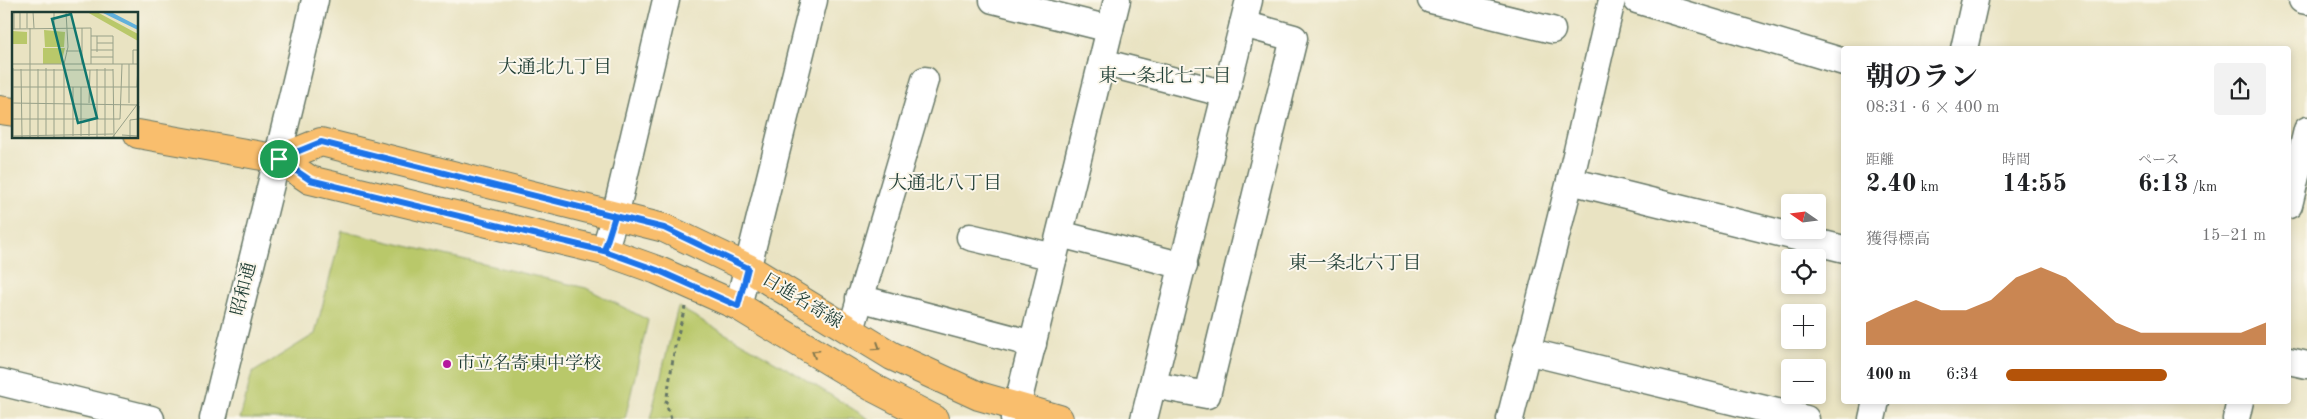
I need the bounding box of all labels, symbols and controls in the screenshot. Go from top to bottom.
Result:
inset map [12,12,139,139]
district label: 大通北九丁目 [498,56,612,78]
button: share [2214,63,2266,115]
district label: 東一条北七丁目 [1098,65,1232,87]
text: 朝のラン [1866,65,1978,93]
text: 08:31 · 6 × 400 m [1866,100,1999,116]
pin [258,138,300,180]
icon: arrive [265,145,293,173]
text: 距離 [1866,153,1894,167]
text: 時間 [2002,153,2030,167]
text: ペース [2138,153,2179,167]
district label: 大通北八丁目 [888,172,1002,194]
text: 2.40 [1866,172,1917,197]
text: 14:55 [2002,172,2067,197]
text: 6:13 [2138,172,2189,197]
text: km [1917,180,1939,194]
text: /km [2189,180,2217,194]
north arrow [1781,194,1826,239]
map controls [1781,194,1826,404]
text: 15–21 m [2202,228,2266,244]
text: 獲得標高 [1866,232,1930,248]
button: locate [1781,249,1826,294]
district label: 東一条北六丁目 [1288,252,1422,274]
street label: 昭和通 [227,260,259,317]
street label: 日進名寄線 [759,268,846,332]
button: + [1781,304,1826,349]
one-way arrow [871,341,881,350]
one-way arrow [812,349,821,359]
place label: 市立名寄東中学校 [457,353,601,373]
marker: 市立名寄東中学校 [441,358,453,370]
button: − [1781,359,1826,404]
text: 400 m [1866,367,1911,383]
text: 6:34 [1946,367,1978,383]

